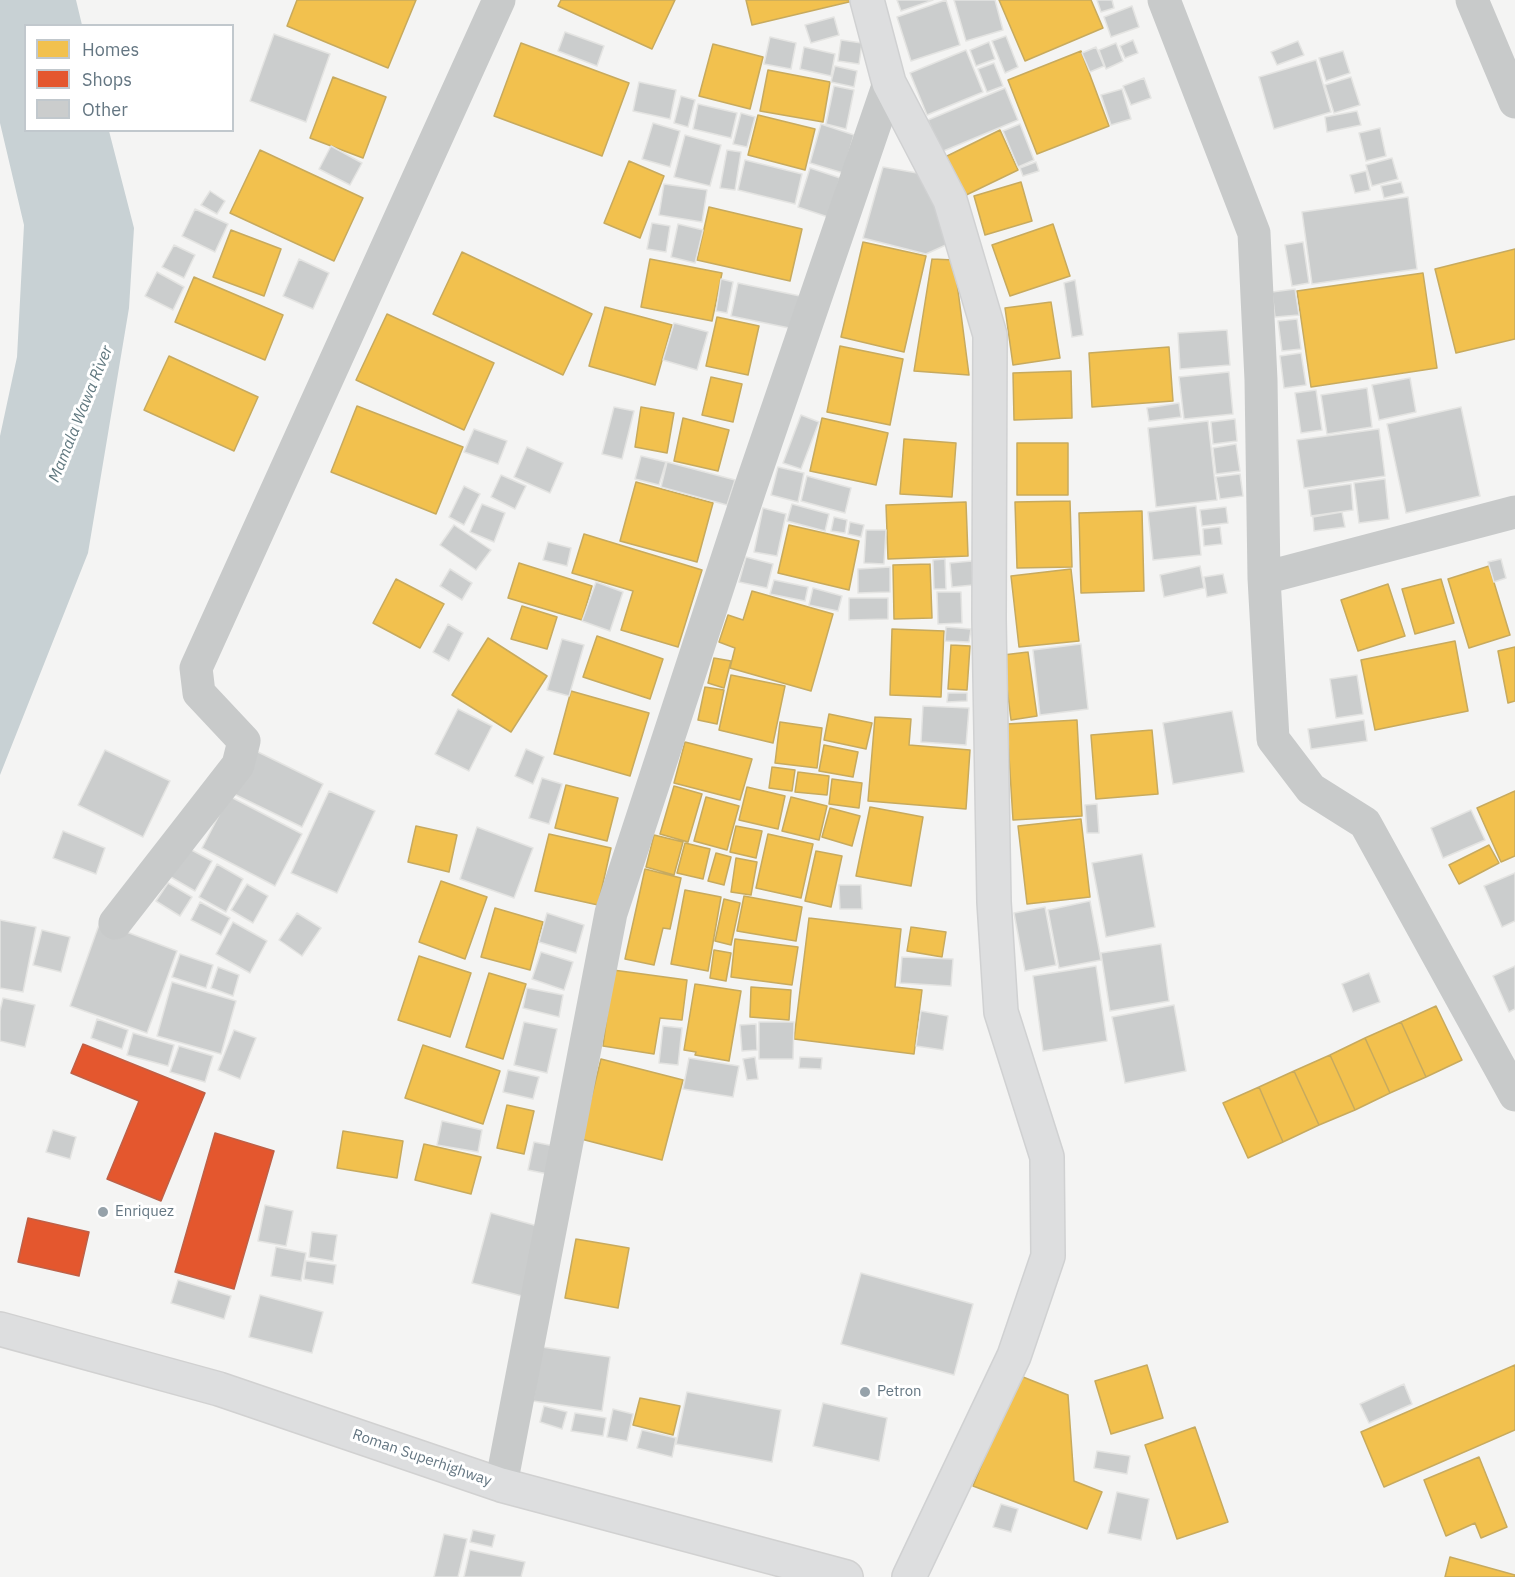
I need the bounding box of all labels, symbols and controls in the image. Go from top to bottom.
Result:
legend [24,24,234,132]
text: Homes [82,38,139,61]
text: Shops [82,68,132,91]
text: Other [82,98,128,121]
water label: Mamala Wawa River [45,343,117,485]
place label: Enriquez [115,1203,174,1221]
marker: Enriquez [96,1205,110,1219]
place label: Petron [877,1383,922,1401]
marker: Petron [858,1385,872,1399]
street label: Roman Superhighway [350,1426,494,1490]

